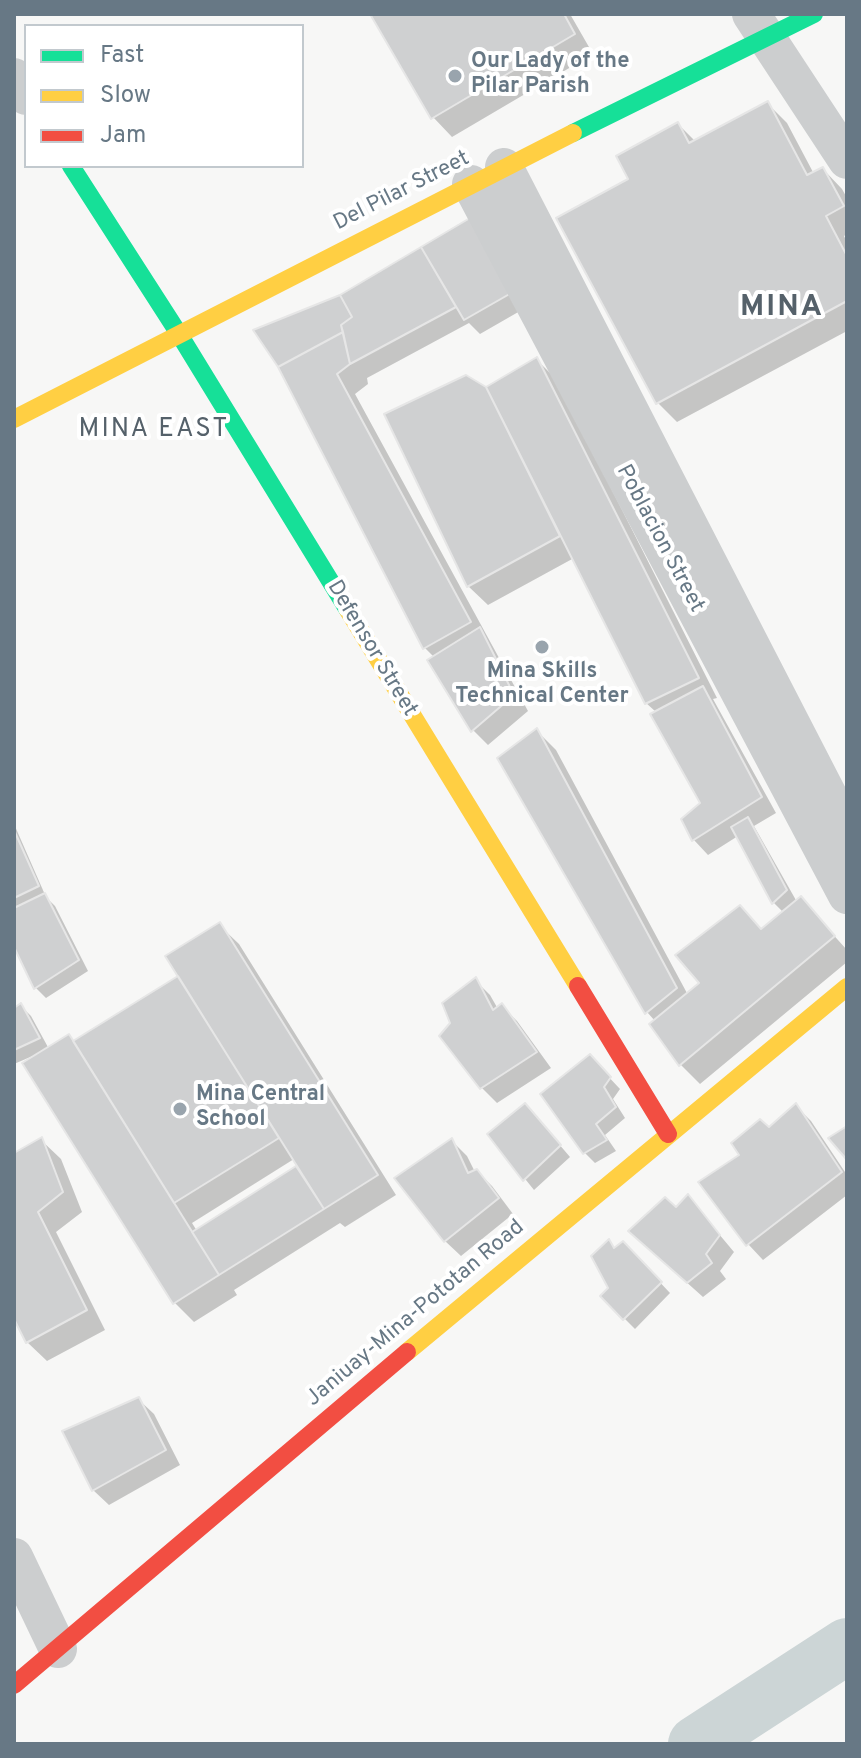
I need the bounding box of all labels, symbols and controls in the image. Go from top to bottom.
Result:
legend [24,24,304,168]
text: Fast [100,41,144,71]
place label: Our Lady of the Pilar Parish [471,50,629,102]
marker: Our Lady of the Pilar Parish [446,67,464,85]
text: Slow [100,81,151,111]
text: Jam [100,121,146,151]
street label: Del Pilar Street [330,146,474,238]
district label: MINA [740,291,824,327]
district label: MINA EAST [79,415,229,447]
street label: Poblacion Street [609,461,709,617]
street label: Defensor Street [320,576,422,722]
marker: Mina Skills Technical Center [533,638,551,656]
place label: Mina Skills Technical Center [455,660,629,712]
place label: Mina Central School [196,1083,325,1134]
marker: Mina Central School [171,1100,189,1118]
street label: Janiuay-Mina-Pototan Road [302,1215,530,1413]

